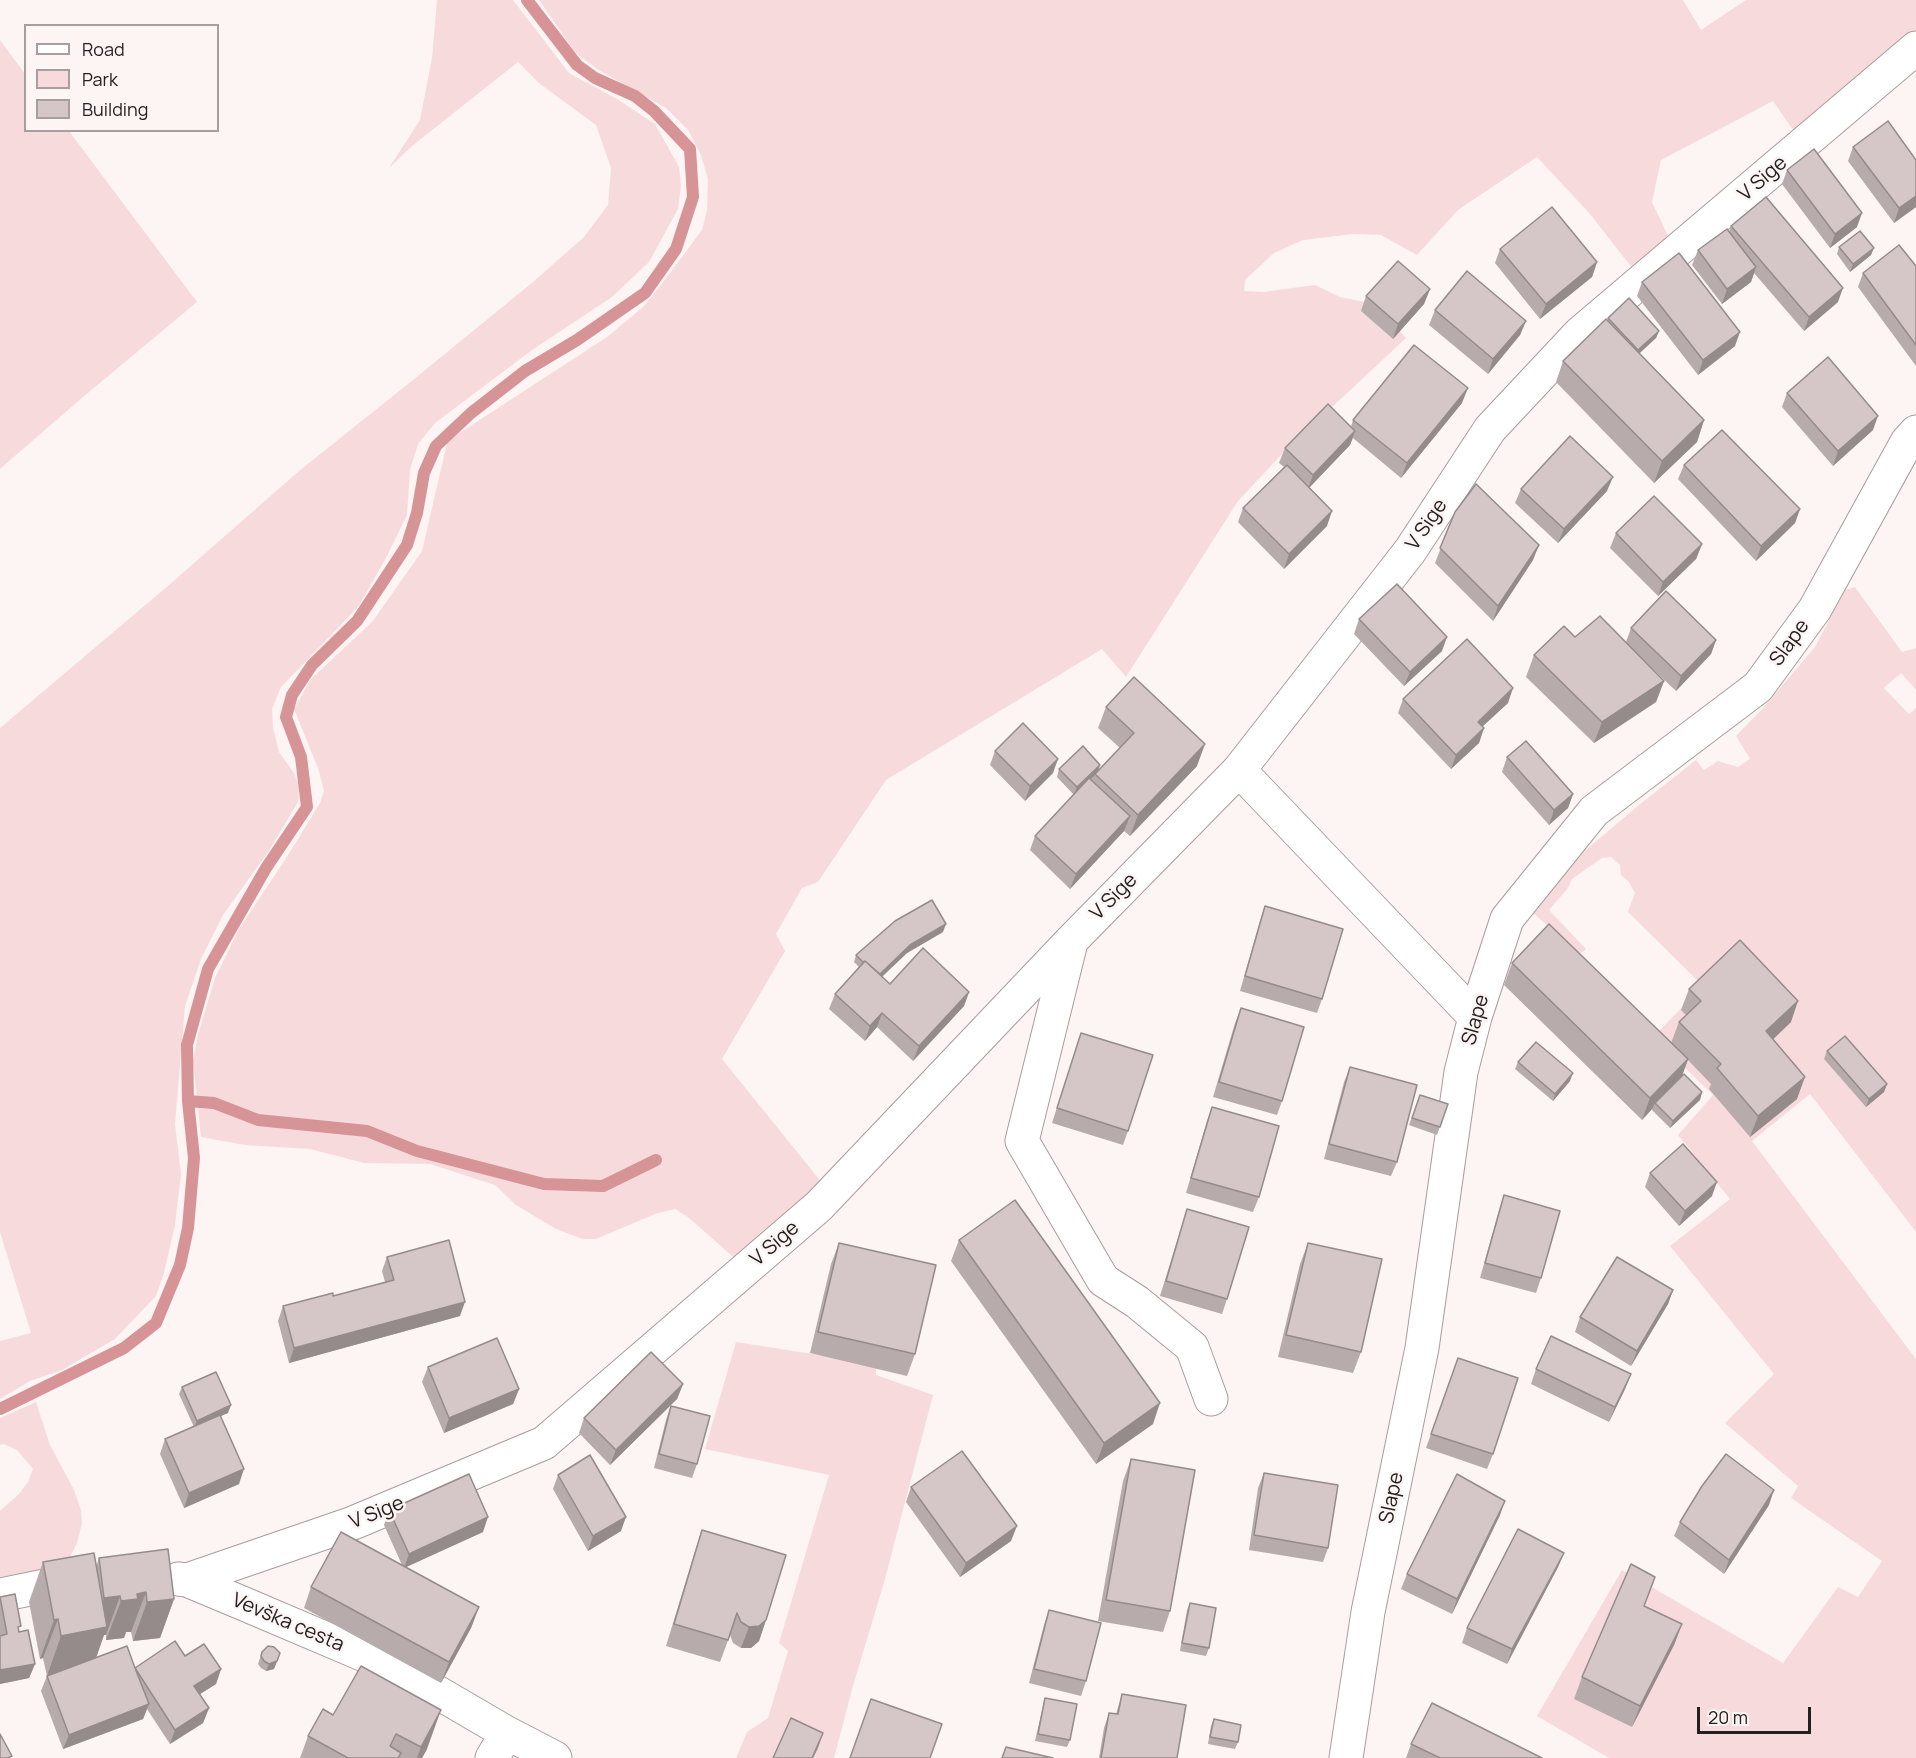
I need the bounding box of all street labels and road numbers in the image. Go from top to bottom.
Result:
street label: V Sige [1734,151,1792,207]
street label: V Sige [1401,495,1453,555]
street label: Slape [1765,615,1815,671]
street label: V Sige [1086,869,1142,925]
street label: Slape [1457,992,1495,1048]
street label: V Sige [746,1216,804,1272]
street label: Slape [1375,1470,1409,1526]
street label: V Sige [346,1491,408,1535]
street label: Vevška cesta [228,1589,348,1657]

